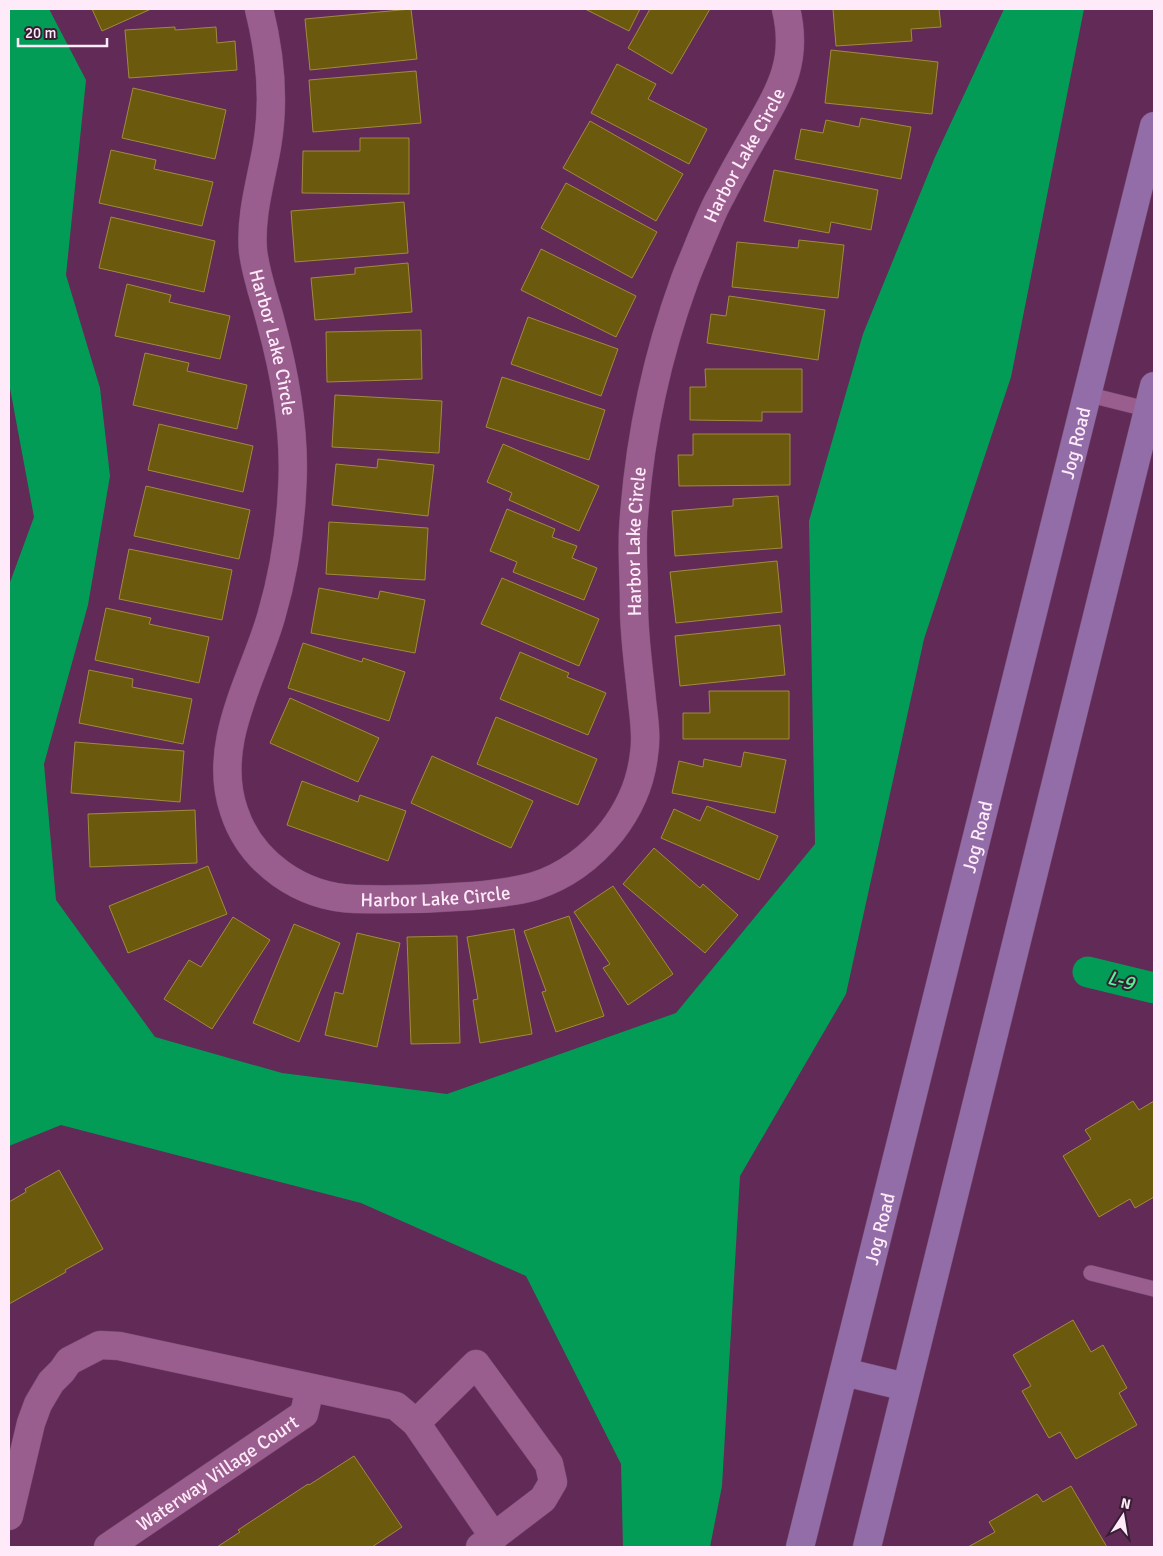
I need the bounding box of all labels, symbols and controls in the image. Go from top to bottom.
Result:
scale bar [18,15,106,47]
text: 20 m [25,24,56,42]
street label: Harbor Lake Circle [699,84,791,226]
street label: Harbor Lake Circle [244,267,301,417]
street label: Jog Road [1056,404,1097,481]
street label: Harbor Lake Circle [622,465,652,617]
street label: Jog Road [957,798,998,875]
street label: Harbor Lake Circle [360,881,512,912]
water label: L-9 [1105,965,1138,996]
street label: Jog Road [860,1190,901,1267]
street label: Waterway Village Court [132,1410,304,1537]
north arrow [1098,1491,1148,1541]
text: N [1119,1494,1132,1513]

